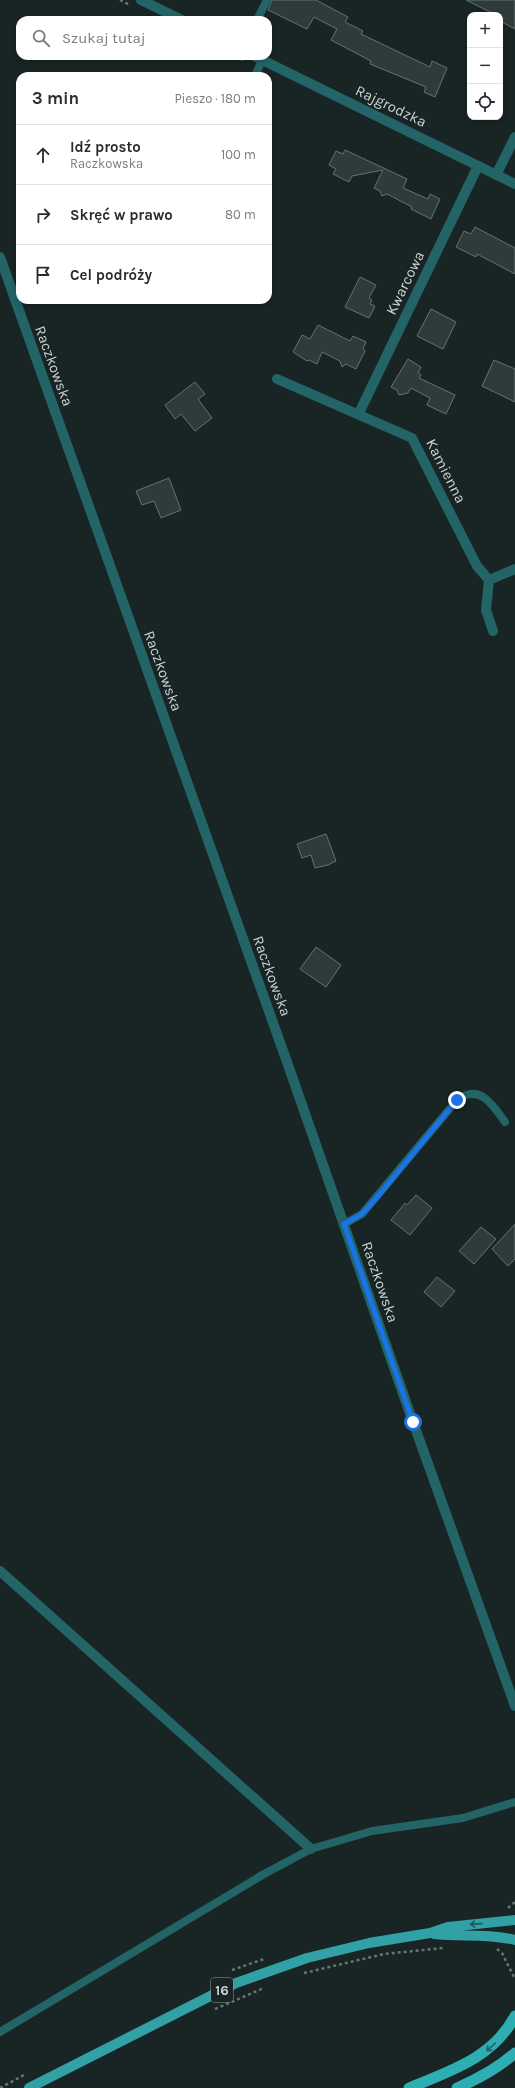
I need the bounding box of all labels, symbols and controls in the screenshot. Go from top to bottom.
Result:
map controls [467,12,503,120]
button: + [467,12,503,48]
search box [16,16,272,60]
icon: search [30,27,52,49]
text: Szukaj tutaj [62,29,146,47]
button: − [467,48,503,84]
street label: Rajgrodzka [352,81,430,131]
button: locate [467,84,503,120]
text: 3 min [32,88,79,108]
text: Pieszo · 180 m [174,91,256,106]
text: Idź prosto [70,138,141,156]
icon: ahead [32,144,54,166]
text: 100 m [221,147,256,162]
text: Raczkowska [70,156,143,171]
icon: right [32,204,54,226]
text: Skręć w prawo [70,206,173,224]
text: 80 m [225,207,256,222]
street label: Kwarcowa [382,248,428,318]
icon: arrive [32,264,54,286]
text: Cel podróży [70,266,152,284]
street label: Raczkowska [31,323,77,409]
street label: Kamienna [422,436,470,506]
street label: Raczkowska [140,628,186,714]
street label: Raczkowska [249,933,295,1019]
route end [448,1091,466,1109]
street label: Raczkowska [358,1239,402,1325]
route start [404,1413,422,1431]
one-way arrow [470,1920,483,1927]
road number: 16 [211,1978,233,2002]
one-way arrow [486,2042,496,2051]

